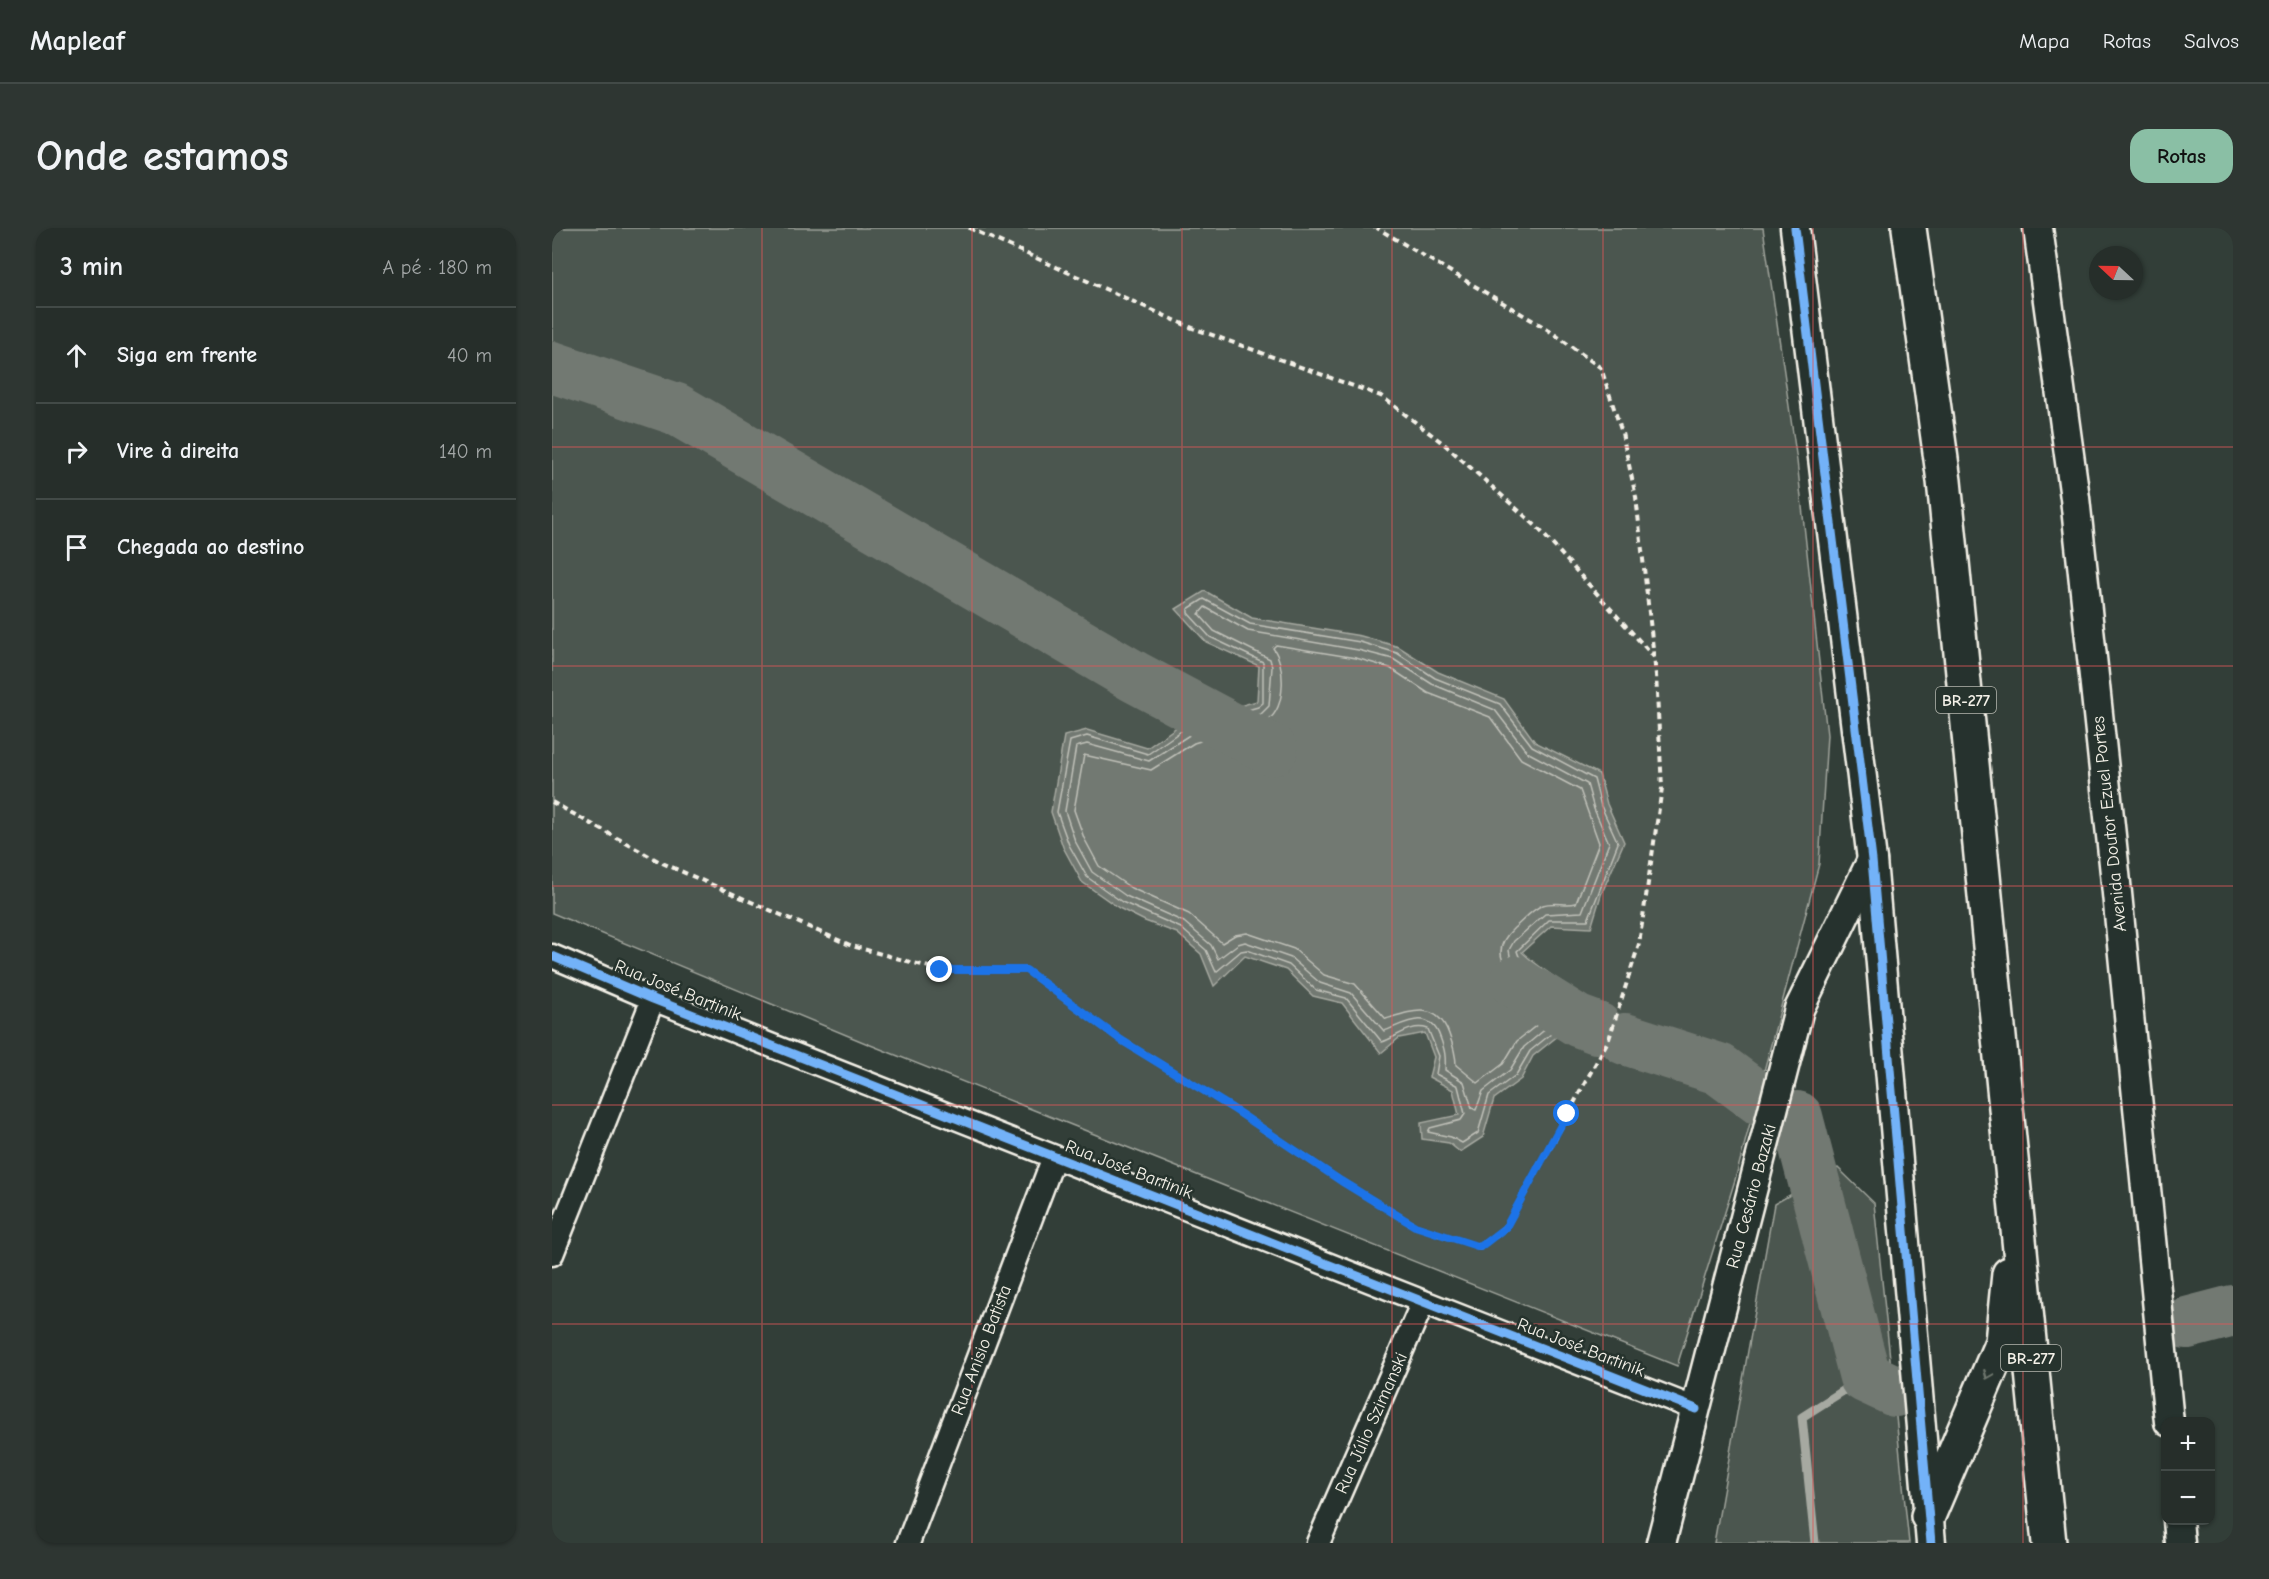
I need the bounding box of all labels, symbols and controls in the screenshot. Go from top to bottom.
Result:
text: Mapleaf [30,25,125,57]
text: Mapa [2019,29,2070,53]
text: Rotas [2103,29,2151,53]
text: Salvos [2184,29,2239,53]
button: Rotas [2130,129,2233,183]
text: Onde estamos [36,132,289,181]
north arrow [2089,246,2143,300]
text: 3 min [60,252,123,282]
text: A pé · 180 m [383,256,492,279]
icon: ahead [60,339,93,372]
text: Siga em frente [117,342,257,368]
text: 40 m [447,344,492,367]
icon: right [60,435,93,468]
text: Vire à direita [117,438,239,464]
text: 140 m [439,440,492,463]
icon: arrive [60,531,93,564]
text: Chegada ao destino [117,534,304,560]
road number: BR-277 [1936,687,1996,713]
street label: Avenida Doutor Ezuel Portes [2088,715,2131,933]
street label: Rua José Bartinik [611,955,745,1026]
route end [926,956,952,982]
route start [1553,1100,1579,1126]
street label: Rua Cesário Bazaki [1722,1122,1781,1271]
street label: Rua José Bartinik [1062,1135,1196,1204]
street label: Rua Anisio Batista [947,1282,1016,1418]
street label: Rua José Bartinik [1514,1313,1648,1382]
road number: BR-277 [2001,1345,2061,1371]
street label: Rua Júlio Szimanski [1331,1349,1412,1497]
one-way arrow [1983,1369,1995,1380]
map controls [2161,1417,2215,1525]
button: + [2161,1417,2215,1471]
button: − [2161,1471,2215,1525]

